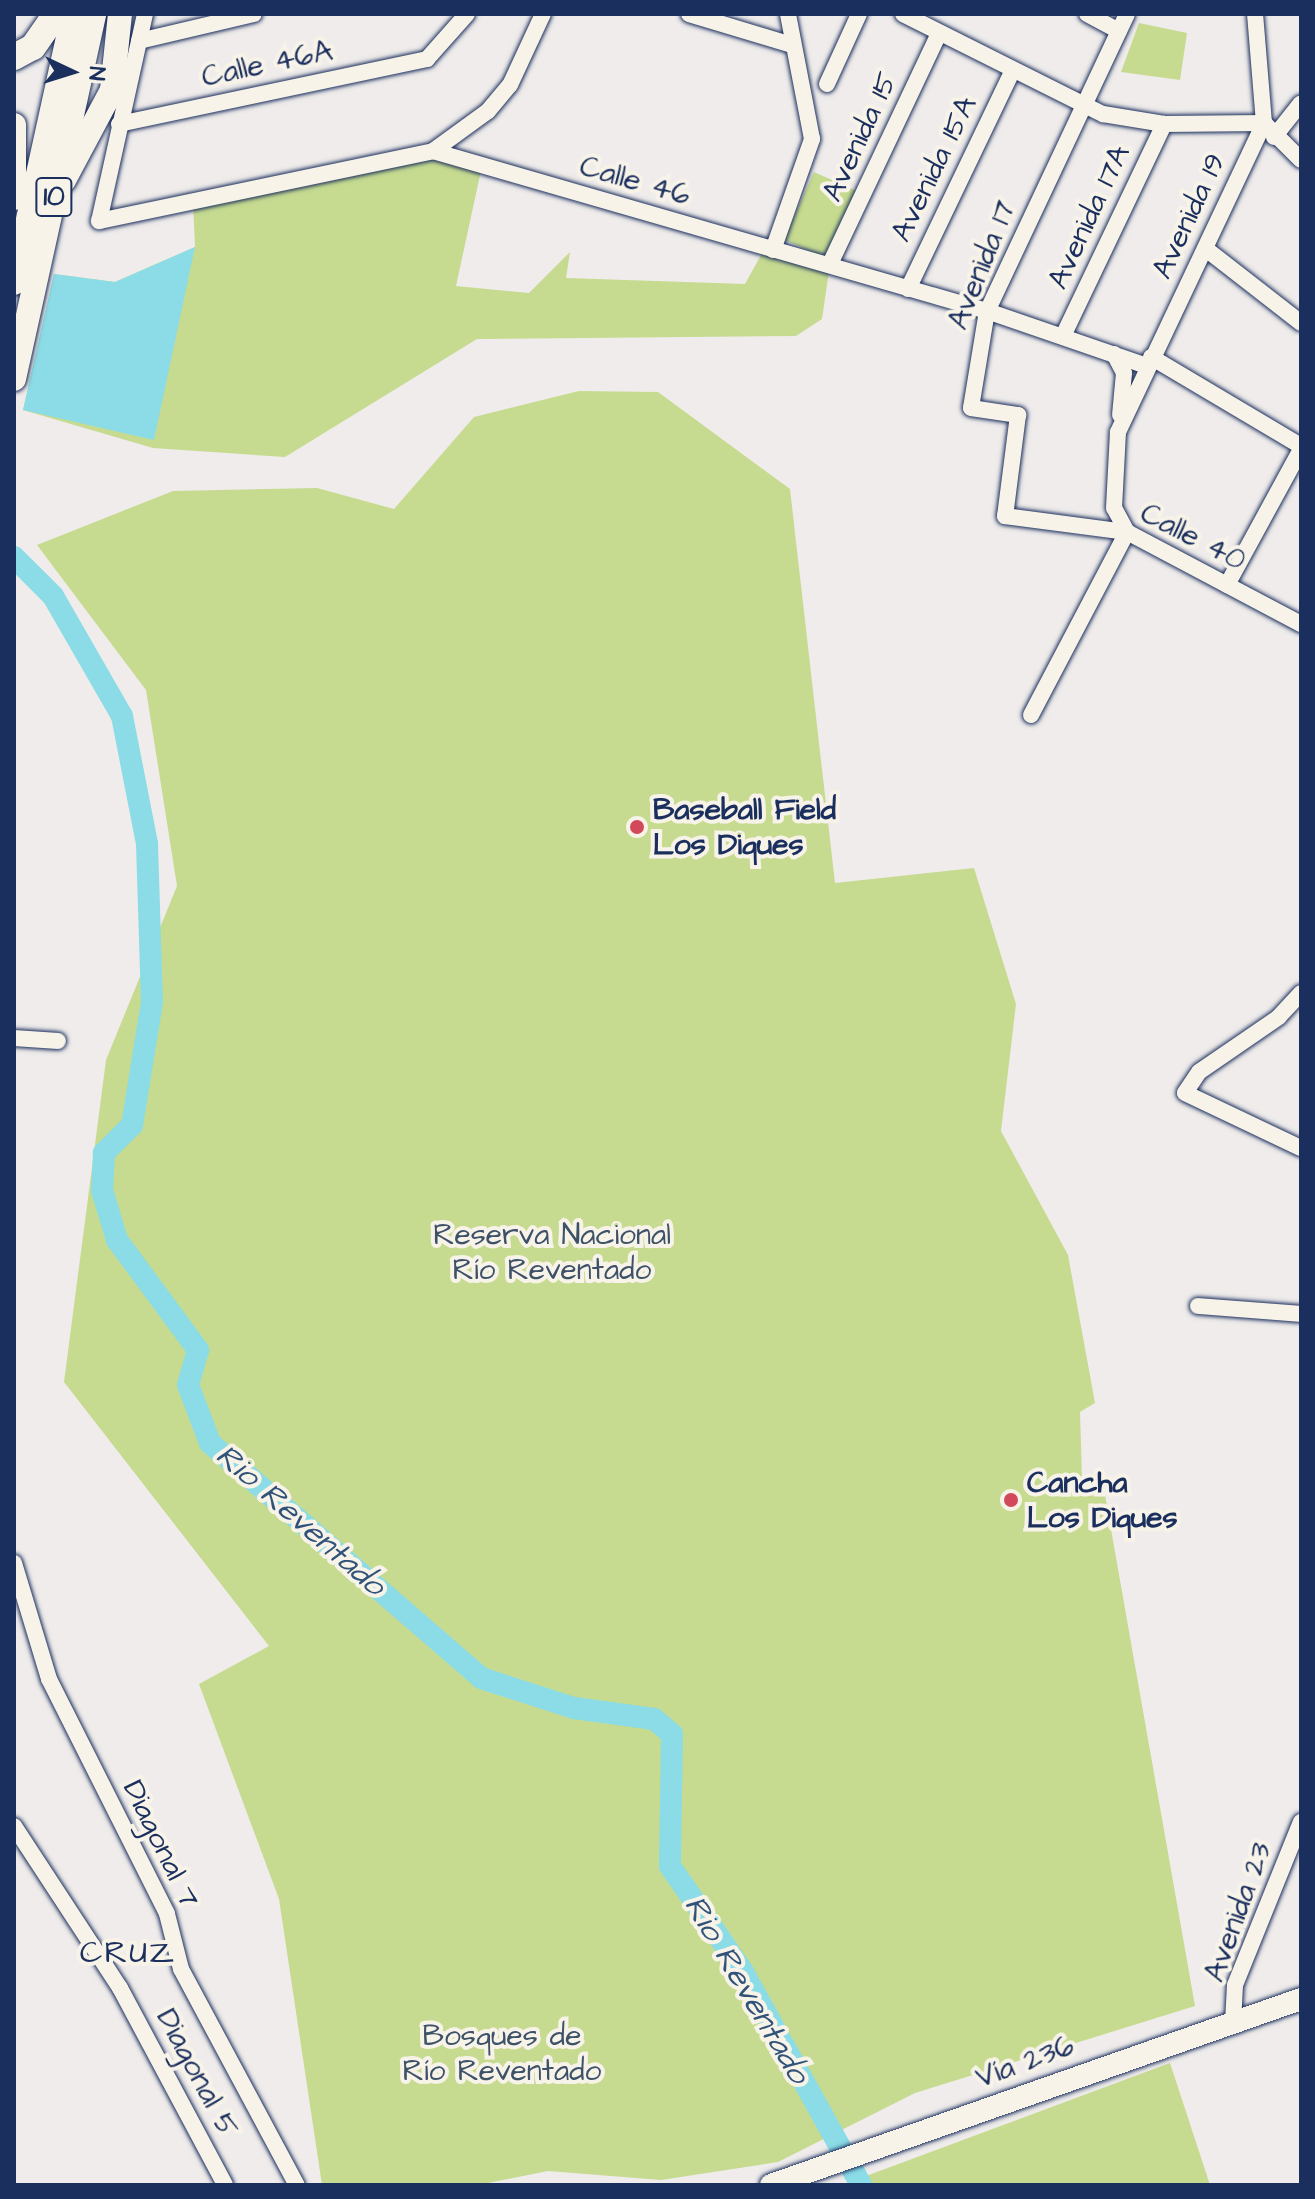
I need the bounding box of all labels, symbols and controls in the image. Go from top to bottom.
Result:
north arrow [32,32,112,112]
street label: Calle 46A [198,33,336,95]
text: N [80,66,112,82]
street label: Avenida 15 [814,67,906,207]
street label: Avenida 15A [883,90,985,248]
street label: Avenida 17A [1040,139,1138,295]
street label: Calle 46 [576,148,694,214]
street label: Avenida 19 [1144,148,1234,284]
road number: 10 [34,173,74,221]
street label: Avenida 17 [940,195,1024,335]
street label: Calle 40 [1134,495,1252,579]
place label: Baseball Field Los Diques [653,792,836,862]
marker: Baseball Field Los Diques [628,818,646,836]
park label: Reserva Nacional Río Reventado [433,1217,671,1288]
water label: Rio Reventado [207,1437,393,1605]
place label: Cancha Los Diques [1027,1465,1178,1536]
marker: Cancha Los Diques [1002,1491,1020,1509]
street label: Diagonal 7 [115,1775,207,1913]
street label: Avenida 23 [1196,1837,1280,1987]
water label: Rio Reventado [675,1889,817,2091]
district label: CRUZ [80,1934,176,1972]
street label: Diagonal 5 [148,2003,246,2143]
park label: Bosques de Río Reventado [403,2018,601,2088]
street label: Vía 236 [971,2028,1079,2096]

